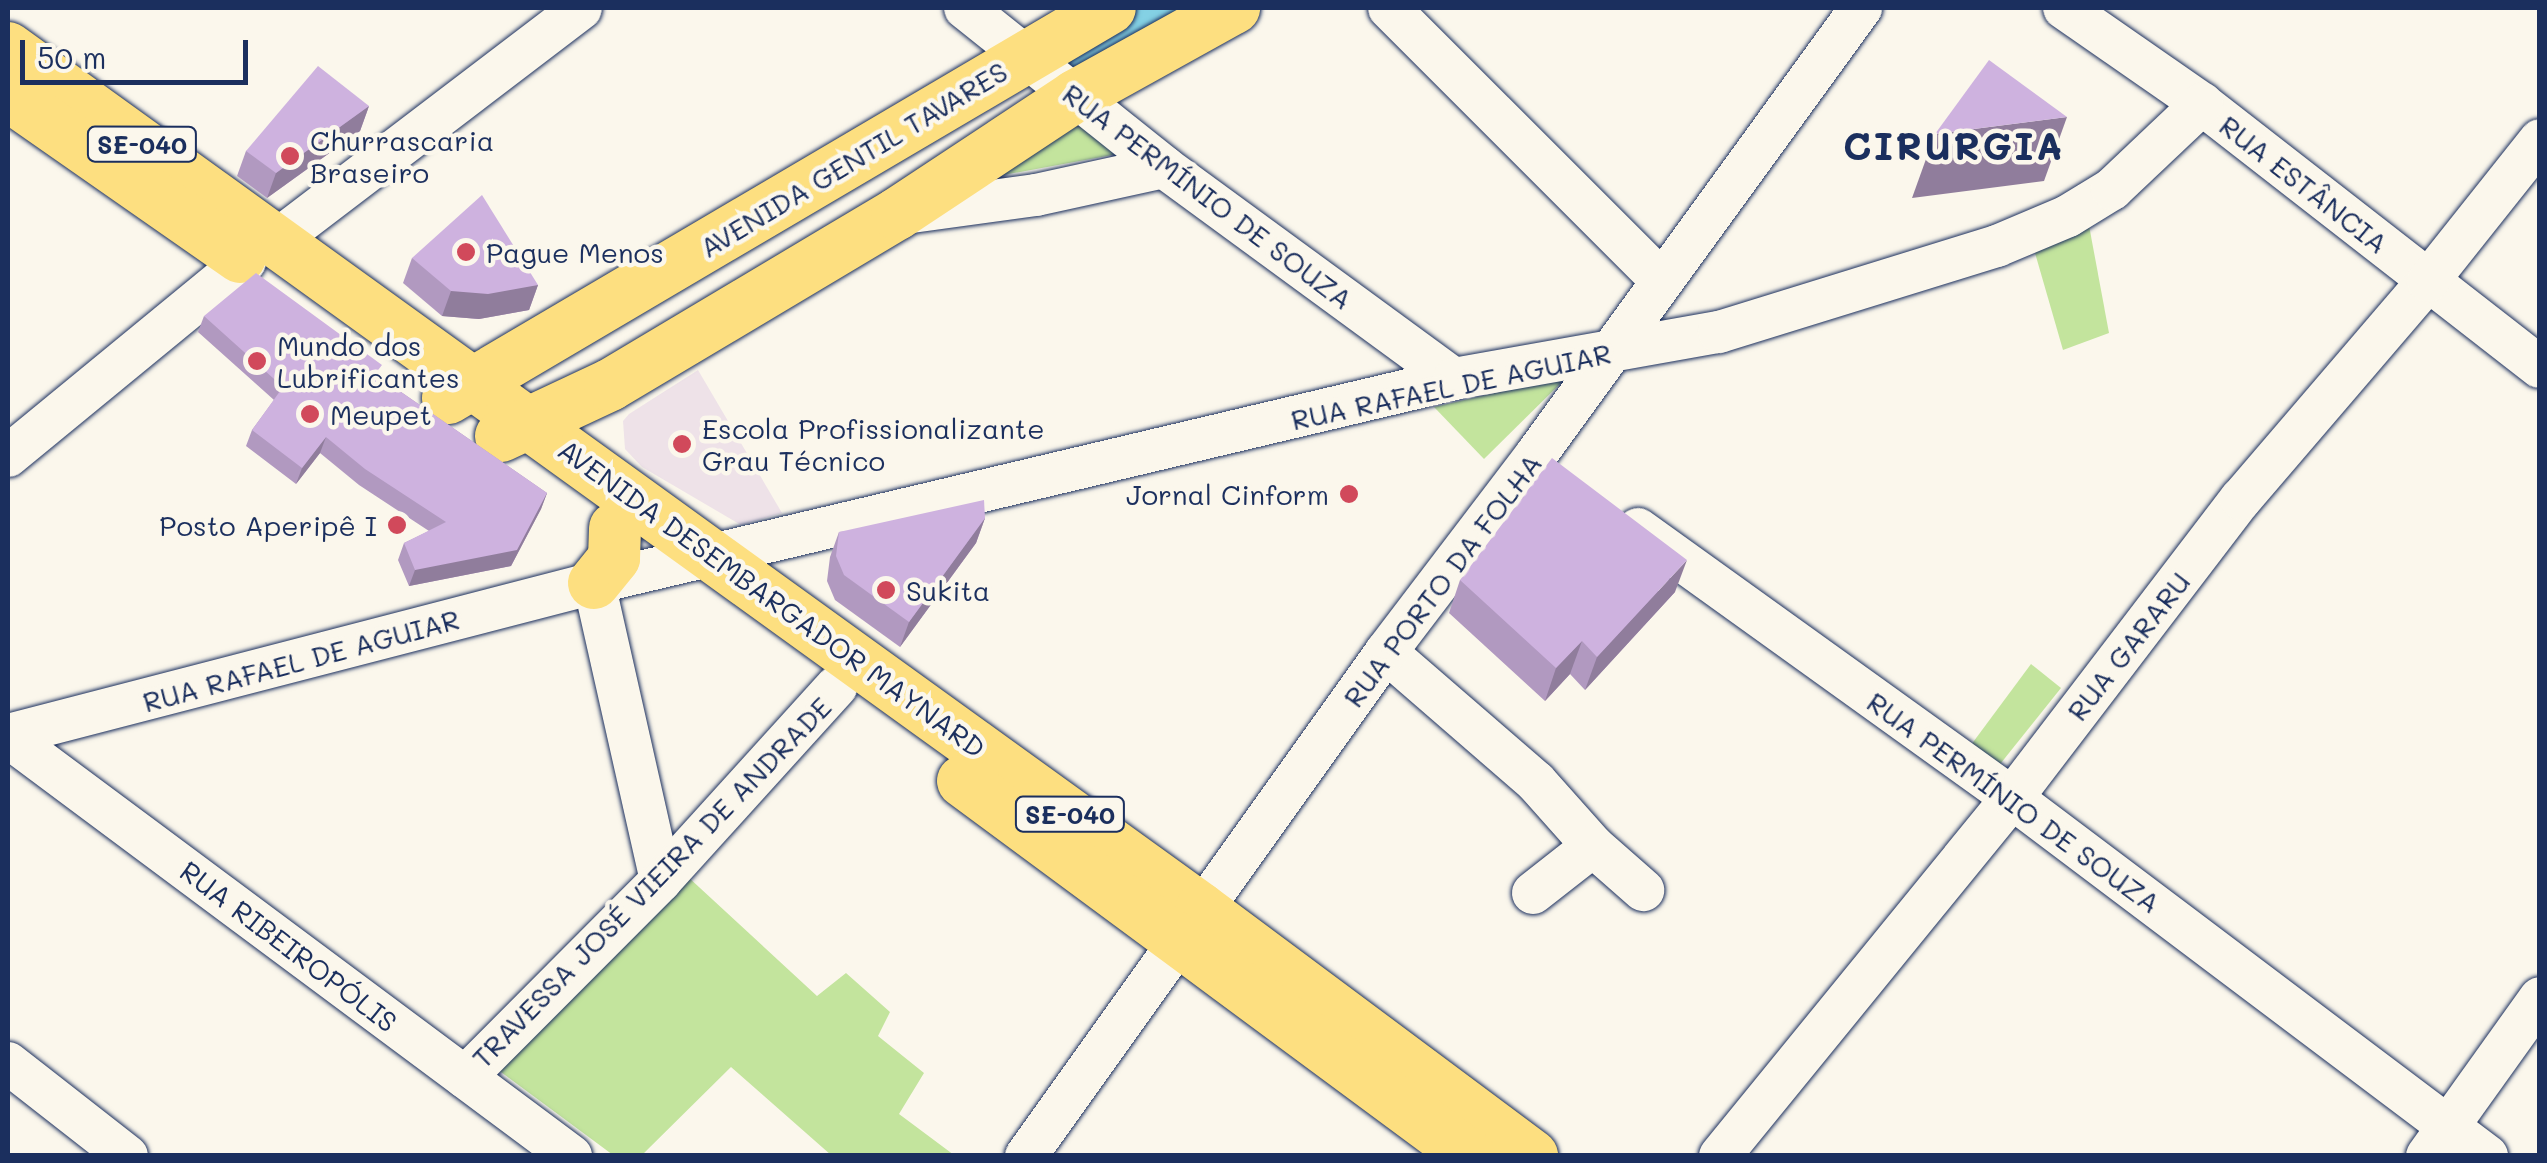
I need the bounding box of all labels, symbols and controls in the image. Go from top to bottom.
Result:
scale bar [25,20,252,82]
text: 50 m [37,37,107,77]
street label: AVENIDA GENTIL TAVARES [693,54,1013,264]
street label: RUA PERMÍNIO DE SOUZA [1057,76,1359,316]
street label: RUA ESTÂNCIA [2213,108,2395,260]
place label: Churrascaria Braseiro [310,123,494,189]
district label: CIRURGIA [1843,123,2065,169]
road number: SE-040 [84,124,200,164]
marker: Churrascaria Braseiro [279,145,301,167]
place label: Pague Menos [486,235,664,269]
marker: Pague Menos [455,241,477,263]
place label: Mundo dos Lubrificantes [277,328,460,394]
street label: RUA RAFAEL DE AGUIAR [1288,336,1614,436]
marker: Mundo dos Lubrificantes [246,350,268,372]
place label: Meupet [330,397,432,431]
marker: Meupet [299,403,321,425]
place label: Escola Profissionalizante Grau Técnico [702,411,1044,477]
street label: AVENIDA DESEMBARGADOR MAYNARD [552,432,992,764]
marker: Escola Profissionalizante Grau Técnico [671,433,693,455]
street label: RUA PORTO DA FOLHA [1336,447,1548,713]
place label: Jornal Cinform [1126,477,1329,511]
marker: Jornal Cinform [1338,483,1360,505]
place label: Posto Aperipê I [159,508,377,542]
marker: Posto Aperipê I [386,514,408,536]
street label: RUA GARARU [2060,565,2196,727]
place label: Sukita [906,573,990,607]
marker: Sukita [875,579,897,601]
street label: RUA RAFAEL DE AGUIAR [139,602,463,718]
street label: RUA PERMÍNIO DE SOUZA [1861,684,2167,920]
street label: TRAVESSA JOSÉ VIEIRA DE ANDRADE [465,690,837,1074]
road number: SE-040 [1012,794,1128,834]
street label: RUA RIBEIROPÓLIS [174,853,404,1039]

